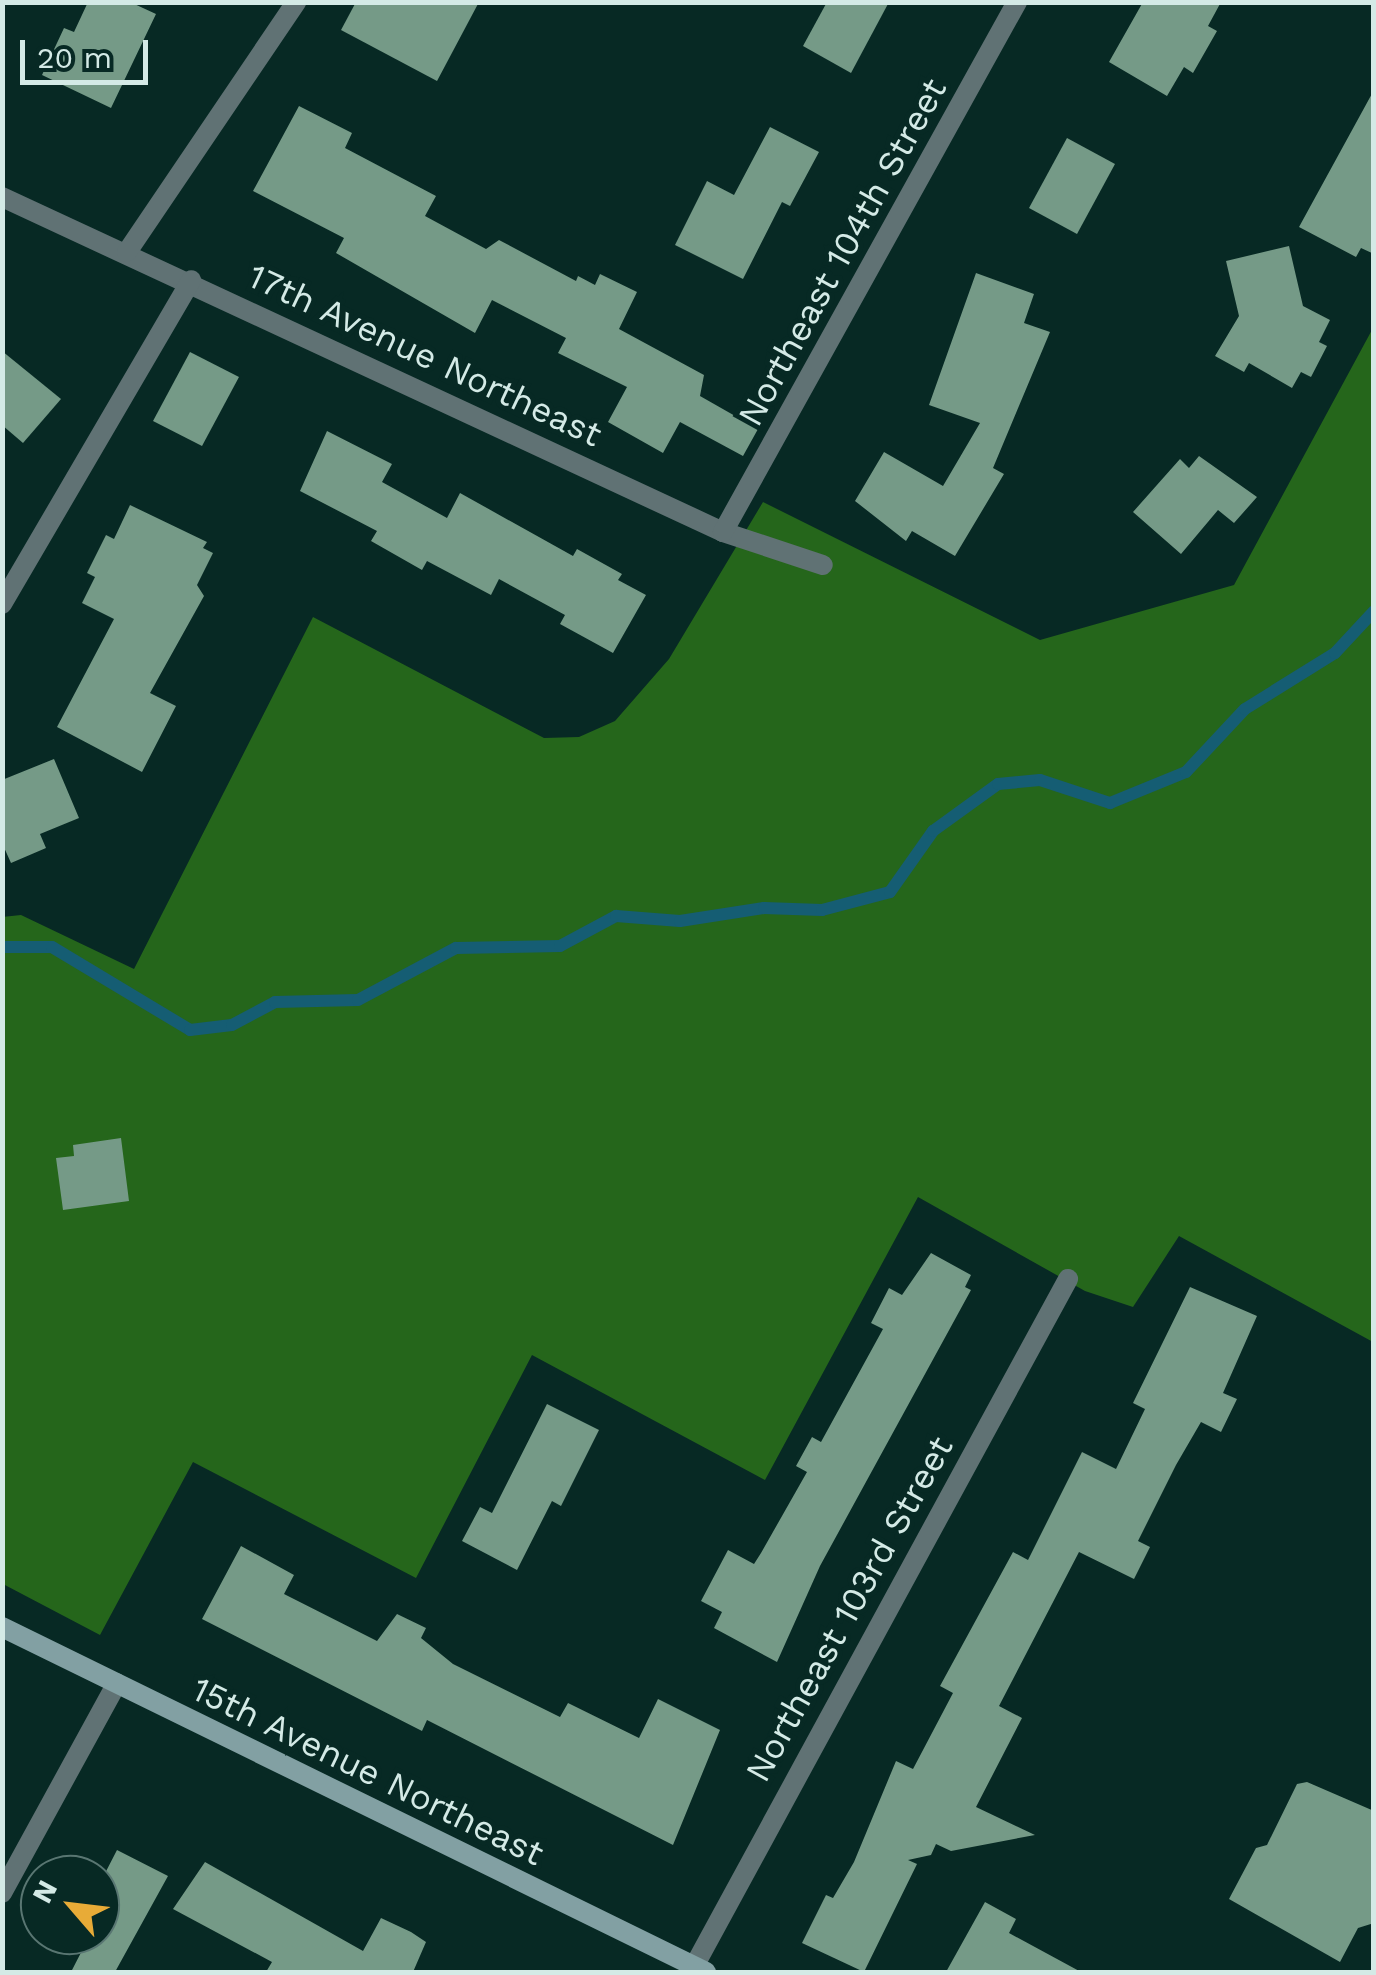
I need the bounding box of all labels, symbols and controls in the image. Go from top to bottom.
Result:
scale bar [25,20,152,82]
text: 20 m [37,40,112,75]
street label: Northeast 104th Street [729,71,955,433]
street label: 17th Avenue Northeast [241,254,609,456]
street label: Northeast 103rd Street [736,1429,962,1789]
street label: 15th Avenue Northeast [185,1667,551,1875]
north arrow [20,1855,120,1955]
text: N [25,1875,64,1909]

